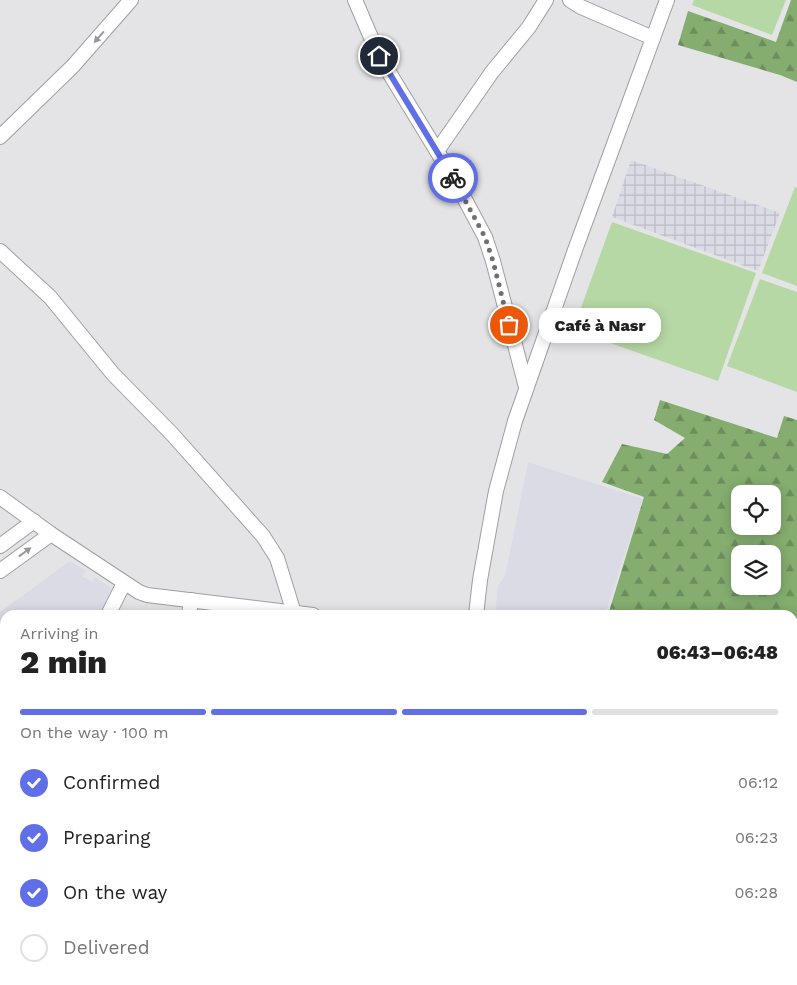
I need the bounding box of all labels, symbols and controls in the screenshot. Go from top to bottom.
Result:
one-way arrow [94,30,105,43]
pin [358,35,400,77]
icon: home [365,42,393,70]
courier [428,153,478,203]
icon: bike [439,164,467,192]
pin [488,304,530,346]
callout: Café à Nasr [539,308,662,342]
icon: bag [495,311,523,339]
text: Café à Nasr [555,316,645,335]
map controls [731,485,781,595]
button: locate [731,485,781,535]
button: layers [731,545,781,595]
one-way arrow [19,547,32,557]
text: Arriving in [20,624,98,643]
text: 06:43–06:48 [656,641,778,664]
text: 2 min [20,643,107,681]
text: On the way · 100 m [20,723,169,742]
icon: check [20,769,48,797]
text: Confirmed [63,771,160,794]
text: 06:12 [738,773,778,792]
icon: check [20,824,48,852]
text: Preparing [63,826,150,849]
text: 06:23 [735,828,778,847]
icon: check [20,879,48,907]
text: On the way [63,881,167,904]
text: 06:28 [734,883,778,902]
text: Delivered [63,936,150,959]

